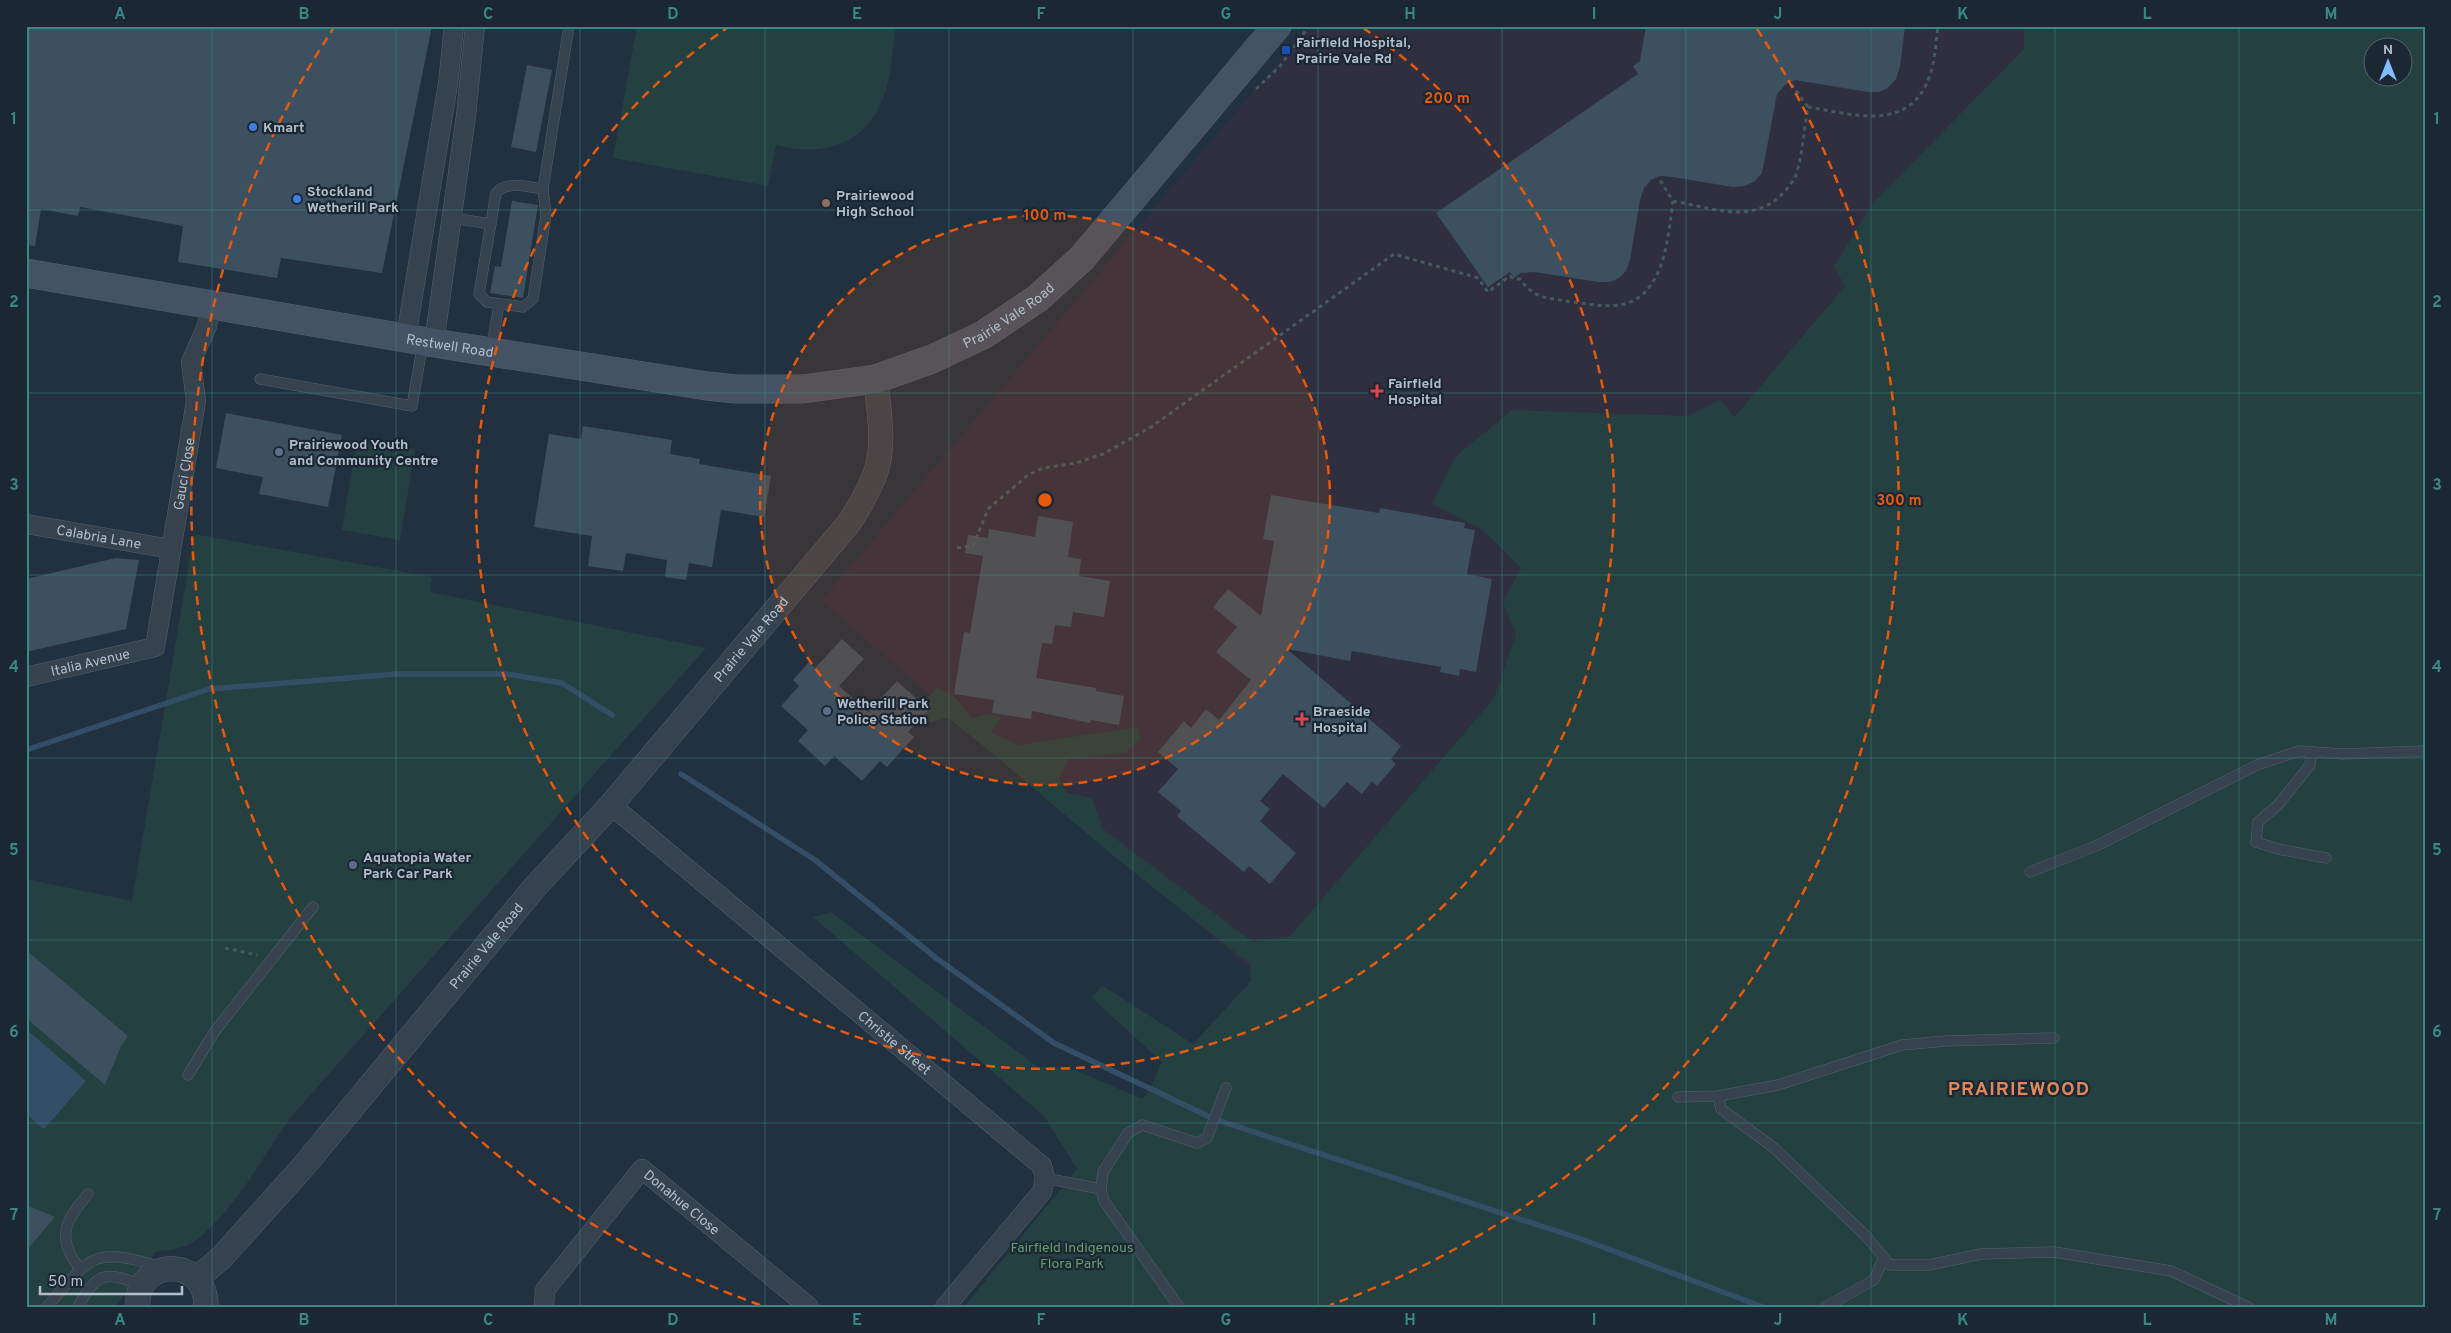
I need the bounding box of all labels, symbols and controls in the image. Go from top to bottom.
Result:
text: A [114,5,126,25]
text: B [298,5,310,25]
text: C [483,5,493,25]
text: D [667,5,679,25]
text: E [852,5,862,25]
text: F [1036,5,1046,25]
text: G [1221,5,1231,25]
text: H [1404,5,1416,25]
text: I [1592,5,1596,25]
text: J [1774,5,1782,25]
text: K [1957,5,1969,25]
text: L [2142,5,2152,25]
text: M [2325,5,2337,25]
place label: Fairfield Hospital, Prairie Vale Rd [1296,35,1411,68]
north arrow [2364,38,2414,88]
text: N [2383,42,2393,59]
marker: Fairfield Hospital, Prairie Vale Rd [1280,44,1292,56]
text: 200 m [1424,90,1470,109]
text: 1 [11,110,17,130]
text: 1 [2434,110,2440,130]
place label: Kmart [263,120,304,137]
marker: Kmart [247,121,259,133]
place label: Stockland Wetherill Park [307,184,399,217]
place label: Prairiewood High School [836,188,914,221]
marker: Stockland Wetherill Park [291,193,303,205]
marker: Prairiewood High School [820,197,832,209]
text: 100 m [1024,207,1066,226]
street label: Prairie Vale Road [961,280,1059,353]
text: 2 [9,293,19,313]
text: 2 [2432,293,2442,313]
street label: Restwell Road [405,331,495,362]
place label: Fairfield Hospital [1388,376,1442,409]
marker: Fairfield Hospital [1370,384,1384,398]
street label: Gauci Close [171,437,200,512]
place label: Prairiewood Youth and Community Centre [289,437,439,470]
marker: Prairiewood Youth and Community Centre [273,446,285,458]
text: 3 [9,476,19,496]
text: 3 [2432,476,2442,496]
centre of rings [1036,491,1054,509]
text: 300 m [1876,492,1922,511]
street label: Calabria Lane [55,522,142,554]
street label: Prairie Vale Road [711,594,793,686]
street label: Italia Avenue [49,646,132,681]
text: 4 [9,658,19,678]
text: 4 [2432,658,2442,678]
place label: Wetherill Park Police Station [837,696,929,729]
place label: Braeside Hospital [1313,704,1371,737]
marker: Wetherill Park Police Station [821,705,833,717]
marker: Braeside Hospital [1295,712,1309,726]
text: 5 [9,841,19,861]
text: 5 [2432,841,2442,861]
place label: Aquatopia Water Park Car Park [363,850,472,883]
marker: Aquatopia Water Park Car Park [347,859,359,871]
street label: Prairie Vale Road [447,900,528,993]
street label: Christie Street [854,1008,934,1079]
text: 6 [9,1023,19,1043]
text: 6 [2432,1023,2442,1043]
district label: PRAIRIEWOOD [1948,1078,2090,1102]
street label: Donahue Close [640,1167,722,1240]
text: 7 [10,1206,18,1226]
text: 7 [2433,1206,2441,1226]
park label: Fairfield Indigenous Flora Park [1010,1240,1134,1273]
scale bar [40,1263,182,1295]
text: 50 m [48,1273,83,1292]
text: A [114,1311,126,1331]
text: B [298,1311,310,1331]
text: C [483,1311,493,1331]
text: D [667,1311,679,1331]
text: E [852,1311,862,1331]
text: F [1036,1311,1046,1331]
text: G [1221,1311,1231,1331]
text: H [1404,1311,1416,1331]
text: I [1592,1311,1596,1331]
text: J [1774,1311,1782,1331]
text: K [1957,1311,1969,1331]
text: L [2142,1311,2152,1331]
text: M [2325,1311,2337,1331]

